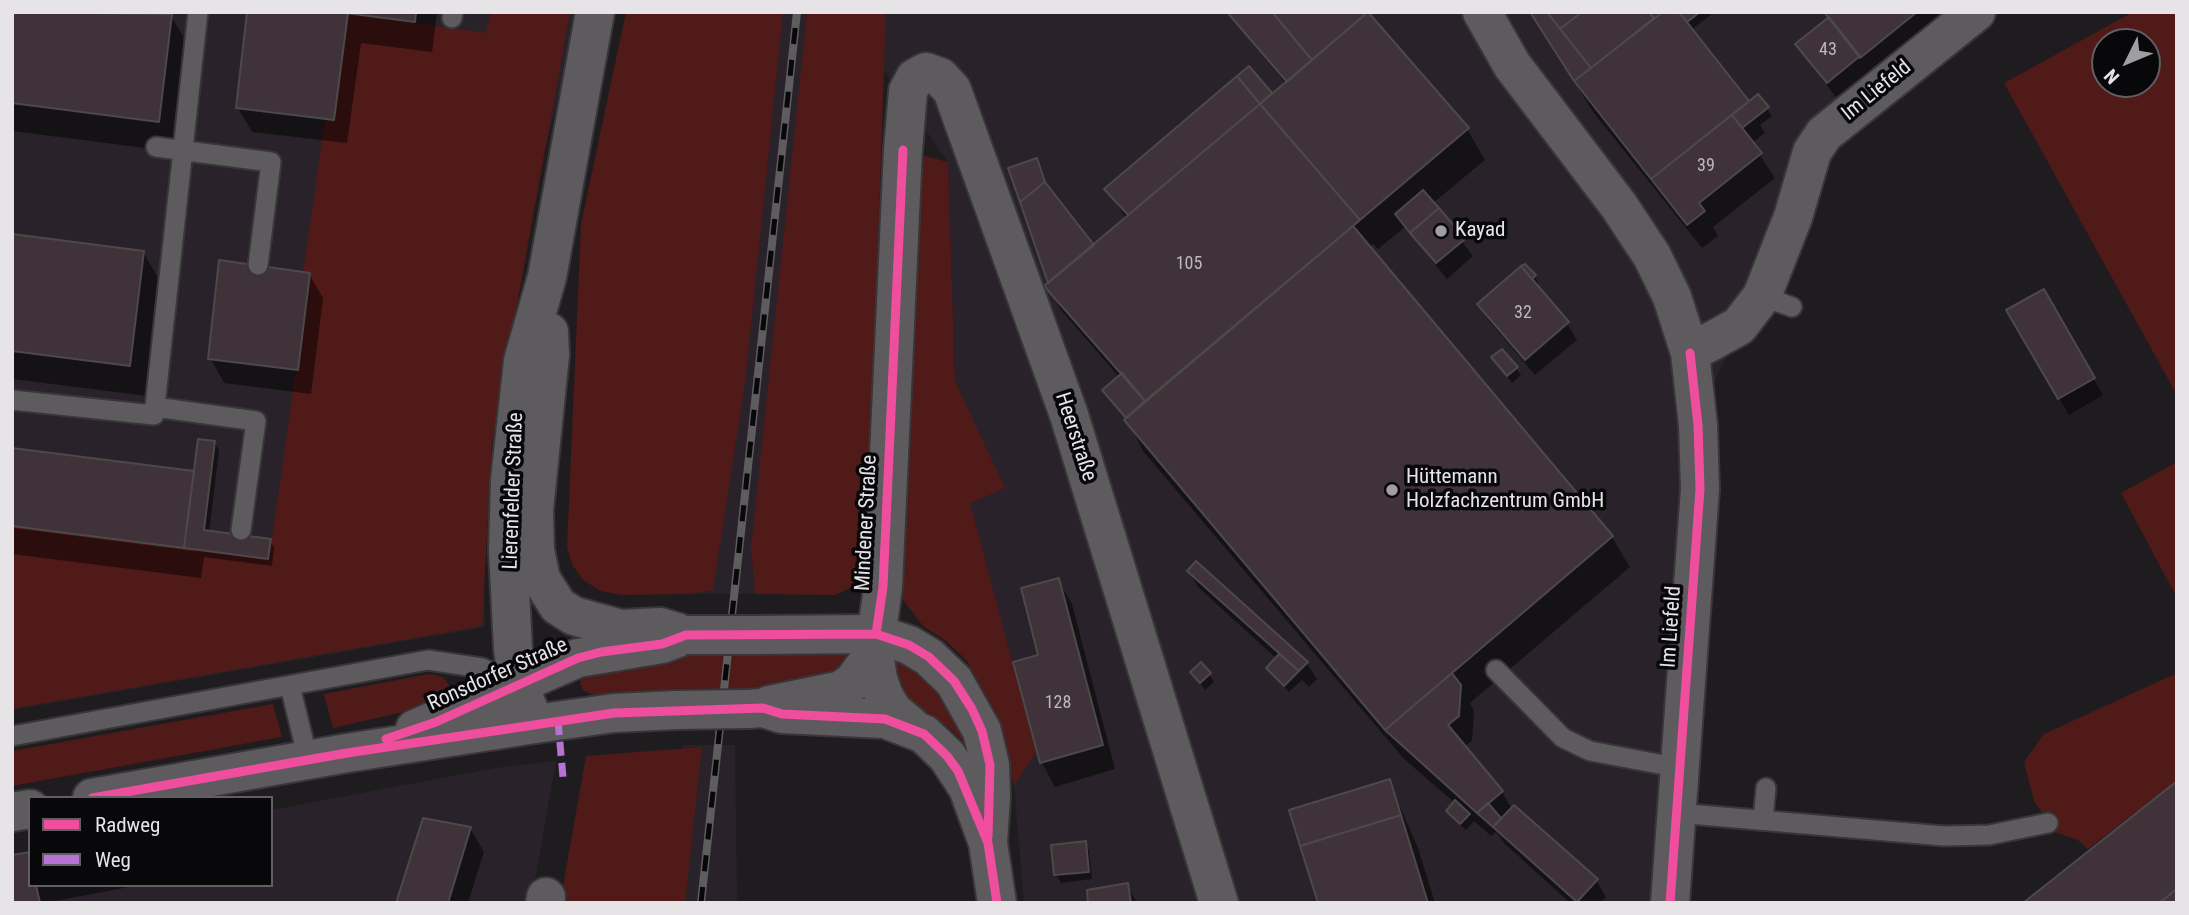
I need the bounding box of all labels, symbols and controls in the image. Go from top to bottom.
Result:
north arrow [2091,28,2161,98]
house number: 43 [1819,39,1837,61]
street label: Im Liefeld [1837,55,1917,127]
text: N [2099,64,2124,88]
house number: 39 [1697,155,1715,177]
place label: Kayad [1455,218,1505,244]
marker: Kayad [1433,223,1449,239]
house number: 105 [1176,253,1202,275]
house number: 32 [1514,302,1532,324]
street label: Heerstraße [1049,389,1101,485]
street label: Lierenfelder Straße [499,412,529,570]
street label: Mindener Straße [851,454,883,592]
place label: Hüttemann Holzfachzentrum GmbH [1406,465,1604,515]
marker: Hüttemann Holzfachzentrum GmbH [1384,482,1400,498]
street label: Im Liefeld [1657,585,1687,669]
street label: Ronsdorfer Straße [424,633,572,717]
house number: 128 [1045,692,1071,714]
legend [28,796,273,887]
text: Radweg [95,813,160,837]
text: Weg [95,848,131,872]

